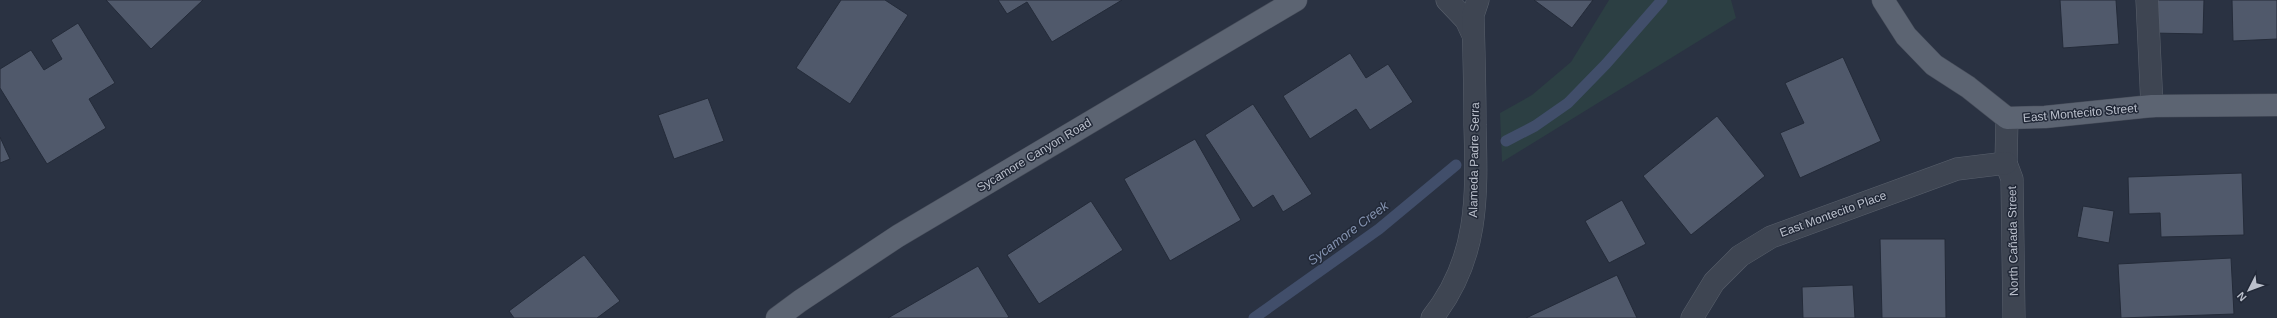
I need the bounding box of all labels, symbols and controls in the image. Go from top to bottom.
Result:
street label: East Montecito Street [2022,101,2138,125]
street label: Alameda Padre Serra [1466,102,1482,218]
street label: Sycamore Canyon Road [974,115,1094,195]
street label: North Cañada Street [2005,185,2021,296]
street label: East Montecito Place [1778,188,1889,240]
water label: Sycamore Creek [1305,197,1392,268]
north arrow [2229,270,2269,310]
text: N [2234,290,2249,304]

